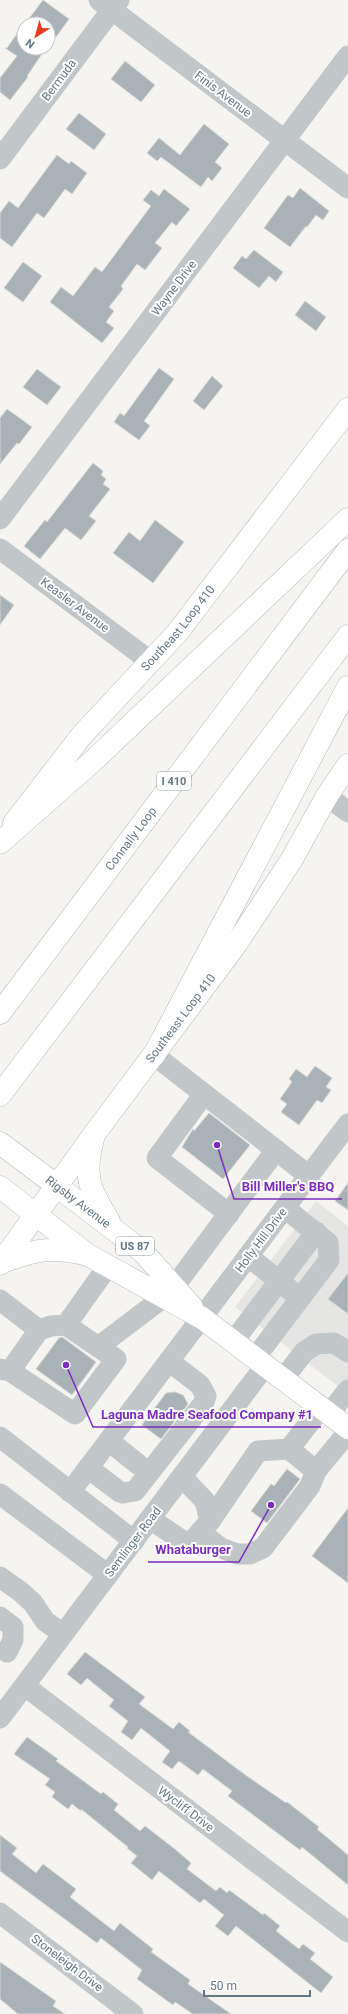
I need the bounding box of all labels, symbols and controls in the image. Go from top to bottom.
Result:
north arrow [16,16,56,56]
text: N [23,36,37,51]
street label: Bermuda [39,56,79,104]
street label: Finis Avenue [192,68,254,120]
street label: Wayne Drive [149,258,199,318]
street label: Keasler Avenue [38,575,112,635]
street label: Southeast Loop 410 [138,582,218,674]
road number: I 410 [157,772,191,790]
street label: Connally Loop [103,804,160,873]
street label: Southeast Loop 410 [143,971,219,1065]
street label: Rigsby Avenue [43,1173,113,1231]
callout: Bill Miller's BBQ [234,1174,342,1199]
text: Bill Miller's BBQ [242,1179,334,1194]
street label: Holly Hill Drive [232,1205,290,1275]
road number: US 87 [116,1237,154,1255]
callout: Laguna Madre Seafood Company #1 [93,1402,321,1427]
text: Laguna Madre Seafood Company #1 [101,1407,313,1422]
street label: Semlinger Road [102,1504,164,1580]
callout: Whataburger [148,1537,239,1562]
text: Whataburger [155,1542,231,1557]
street label: Wycliff Drive [155,1783,217,1835]
street label: Stoneleigh Drive [28,1931,106,1995]
scale bar [204,1972,310,1998]
text: 50 m [210,1979,237,1993]

